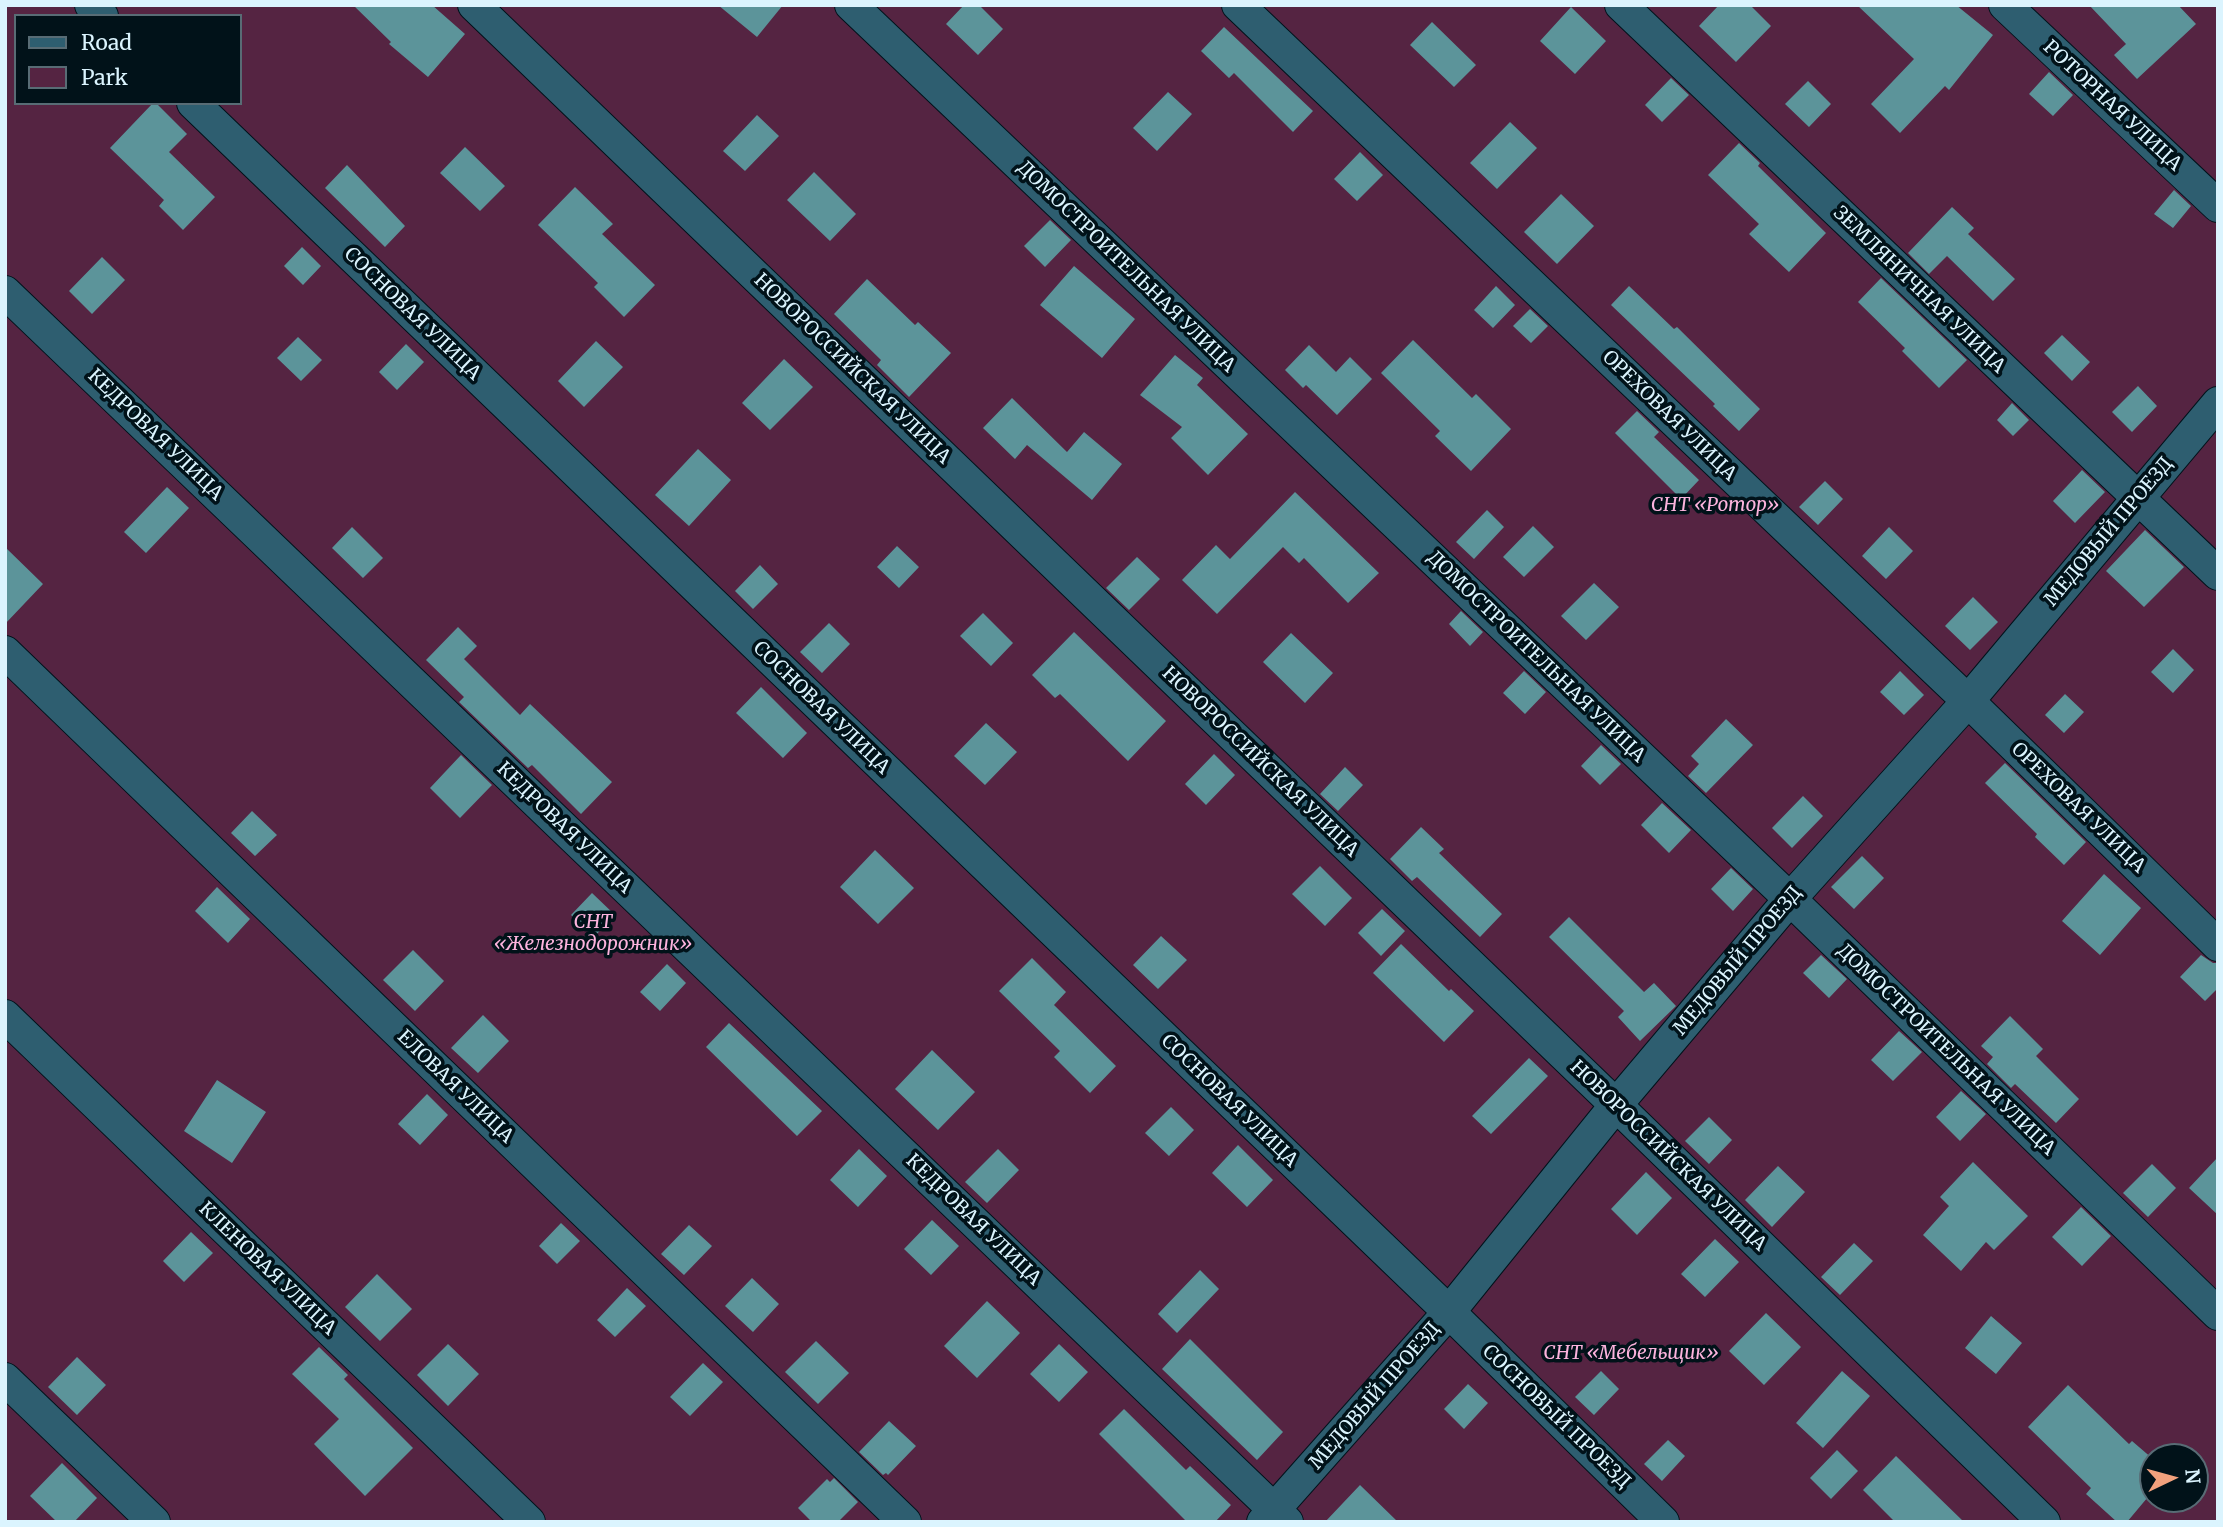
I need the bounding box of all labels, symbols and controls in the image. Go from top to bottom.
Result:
legend [14,14,242,105]
text: Road [81,29,132,56]
street label: РОТОРНАЯ УЛИЦА [2038,36,2186,176]
text: Park [81,64,128,91]
street label: ДОМОСТРОИТЕЛЬНАЯ УЛИЦА [1012,157,1240,377]
street label: ЗЕМЛЯНИЧНАЯ УЛИЦА [1828,202,2010,378]
street label: СОСНОВАЯ УЛИЦА [339,243,485,385]
street label: НОВОРОССИЙСКАЯ УЛИЦА [749,269,955,469]
street label: ОРЕХОВАЯ УЛИЦА [1597,346,1741,486]
street label: КЕДРОВАЯ УЛИЦА [83,365,227,505]
street label: МЕДОВЫЙ ПРОЕЗД [2040,453,2178,611]
park label: СНТ «Ротор» [1651,495,1779,517]
street label: ДОМОСТРОИТЕЛЬНАЯ УЛИЦА [1422,547,1650,767]
street label: СОСНОВАЯ УЛИЦА [748,637,894,779]
street label: НОВОРОССИЙСКАЯ УЛИЦА [1157,662,1363,862]
street label: ОРЕХОВАЯ УЛИЦА [2006,738,2150,878]
street label: КЕДРОВАЯ УЛИЦА [492,758,636,898]
street label: МЕДОВЫЙ ПРОЕЗД [1669,882,1807,1040]
park label: СНТ «Железнодорожник» [494,912,692,956]
street label: ДОМОСТРОИТЕЛЬНАЯ УЛИЦА [1832,940,2060,1160]
street label: ЕЛОВАЯ УЛИЦА [392,1026,518,1148]
street label: СОСНОВАЯ УЛИЦА [1156,1030,1302,1172]
street label: НОВОРОССИЙСКАЯ УЛИЦА [1565,1056,1771,1256]
street label: КЕДРОВАЯ УЛИЦА [901,1150,1045,1290]
street label: КЛЕНОВАЯ УЛИЦА [194,1198,340,1340]
street label: МЕДОВЫЙ ПРОЕЗД [1305,1318,1445,1474]
street label: СОСНОВЫЙ ПРОЕЗД [1477,1340,1635,1494]
park label: СНТ «Мебельщик» [1543,1343,1719,1365]
north arrow [2139,1443,2209,1513]
text: N [2180,1468,2206,1485]

